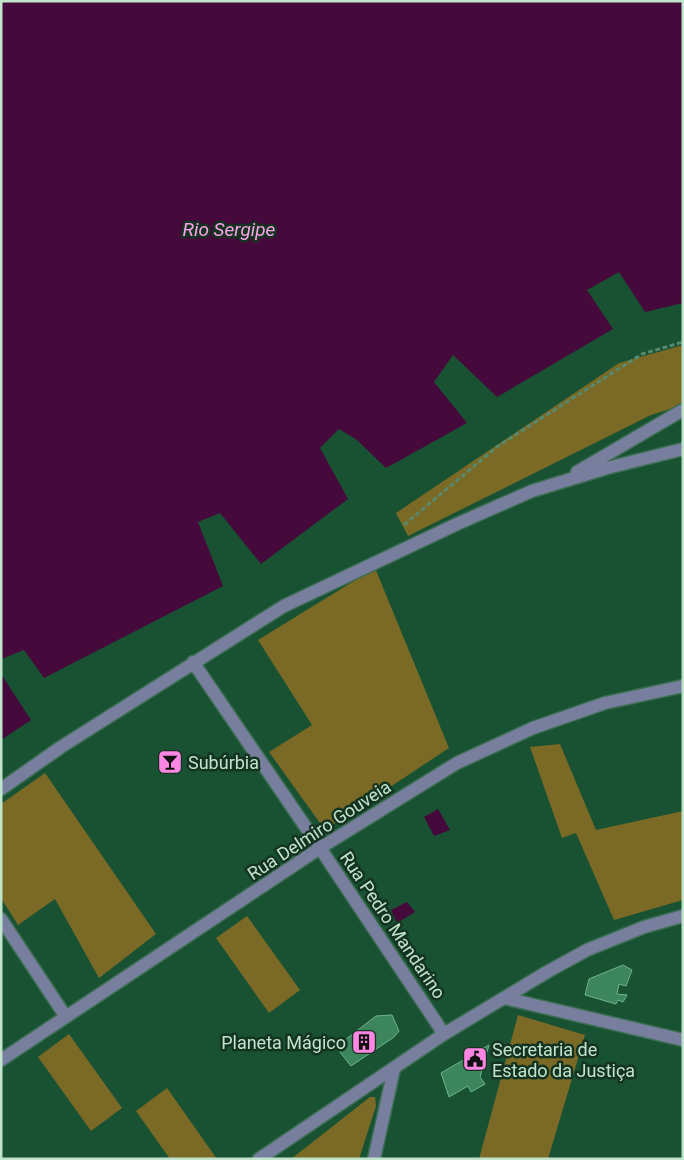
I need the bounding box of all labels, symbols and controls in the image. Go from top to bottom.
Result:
water label: Rio Sergipe [183,218,276,241]
bar icon: Subúrbia [157,749,183,775]
place label: Subúrbia [188,752,259,773]
street label: Rua Delmiro Gouveia [243,776,395,884]
street label: Rua Pedro Mandarino [336,847,450,1003]
building icon: Planeta Mágico [351,1029,377,1055]
place label: Planeta Mágico [221,1032,346,1053]
place label: Secretaria de Estado da Justiça [492,1039,635,1081]
public building icon: Secretaria de Estado da Justiça [462,1046,488,1072]

